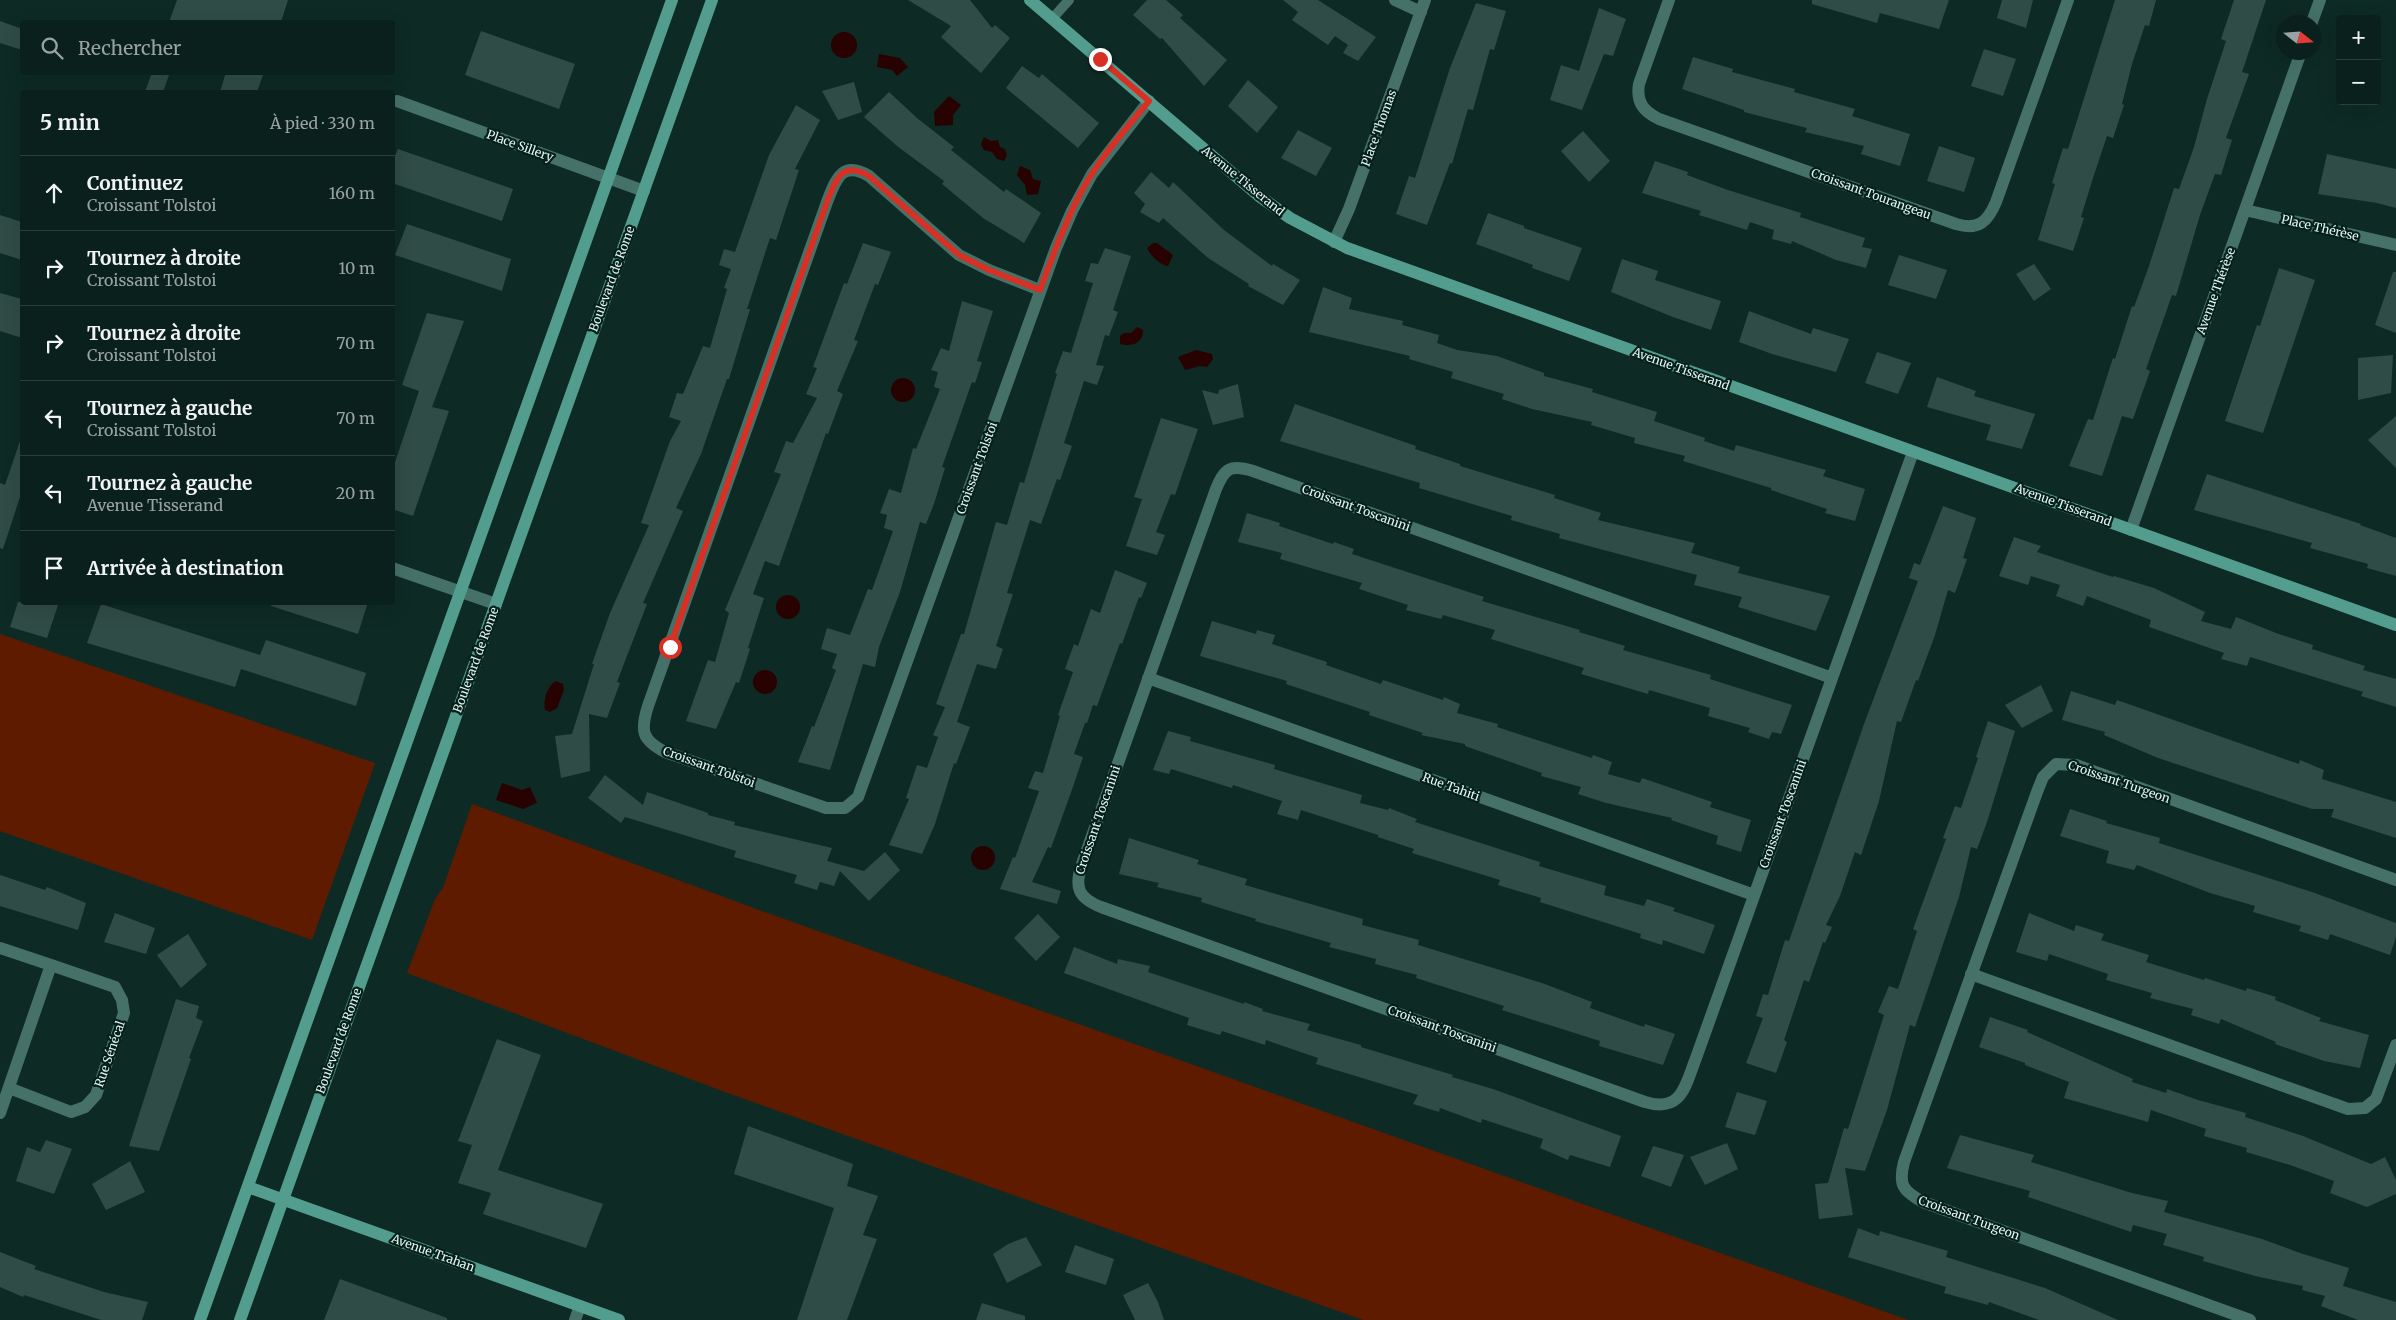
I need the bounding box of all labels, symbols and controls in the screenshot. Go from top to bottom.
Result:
north arrow [2276,15,2321,60]
map controls [2336,15,2381,105]
button: + [2336,15,2381,60]
search box [20,20,395,75]
icon: search [38,34,66,62]
text: Rechercher [78,36,181,60]
route end [1089,48,1112,71]
button: − [2336,60,2381,105]
street label: Place Thomas [1358,87,1399,168]
text: 5 min [40,109,100,136]
text: À pied · 330 m [270,113,375,133]
street label: Place Sillery [485,127,556,165]
street label: Avenue Tisserand [1198,142,1288,219]
street label: Croissant Tourangeau [1809,165,1934,222]
text: Continuez [87,171,183,195]
icon: ahead [40,179,68,207]
text: 160 m [329,183,375,203]
text: Croissant Tolstoi [87,195,216,215]
street label: Place Thérèse [2280,211,2360,244]
street label: Boulevard de Rome [585,224,638,334]
street label: Avenue Thérèse [2193,245,2238,337]
text: Tournez à droite [87,246,241,270]
icon: right [40,254,68,282]
text: 10 m [338,258,375,278]
text: Croissant Tolstoi [87,270,216,290]
text: Tournez à droite [87,321,241,345]
icon: right [40,329,68,357]
text: 70 m [336,333,375,353]
street label: Avenue Tisserand [1630,344,1732,393]
text: Croissant Tolstoi [87,345,216,365]
text: Tournez à gauche [87,396,252,420]
icon: left [40,404,68,432]
text: 70 m [336,408,375,428]
text: Croissant Tolstoi [87,420,216,440]
street label: Croissant Tolstoi [953,420,1000,516]
text: Tournez à gauche [87,471,252,495]
icon: left [40,479,68,507]
street label: Avenue Tisserand [2012,480,2114,529]
street label: Croissant Toscanini [1300,481,1413,534]
text: 20 m [336,483,375,503]
text: Avenue Tisserand [87,495,223,515]
icon: arrive [40,554,68,582]
text: Arrivée à destination [87,556,284,580]
street label: Boulevard de Rome [449,605,502,715]
route start [659,636,682,659]
street label: Croissant Tolstoi [661,743,757,790]
street label: Croissant Toscanini [1756,757,1809,870]
street label: Croissant Turgeon [2066,757,2172,806]
street label: Croissant Toscanini [1072,763,1123,876]
street label: Rue Tahiti [1421,769,1482,804]
street label: Boulevard de Rome [312,986,365,1096]
street label: Croissant Toscanini [1386,1002,1499,1055]
street label: Rue Sénécal [91,1018,128,1089]
street label: Croissant Turgeon [1916,1192,2022,1243]
street label: Avenue Trahan [389,1230,477,1275]

